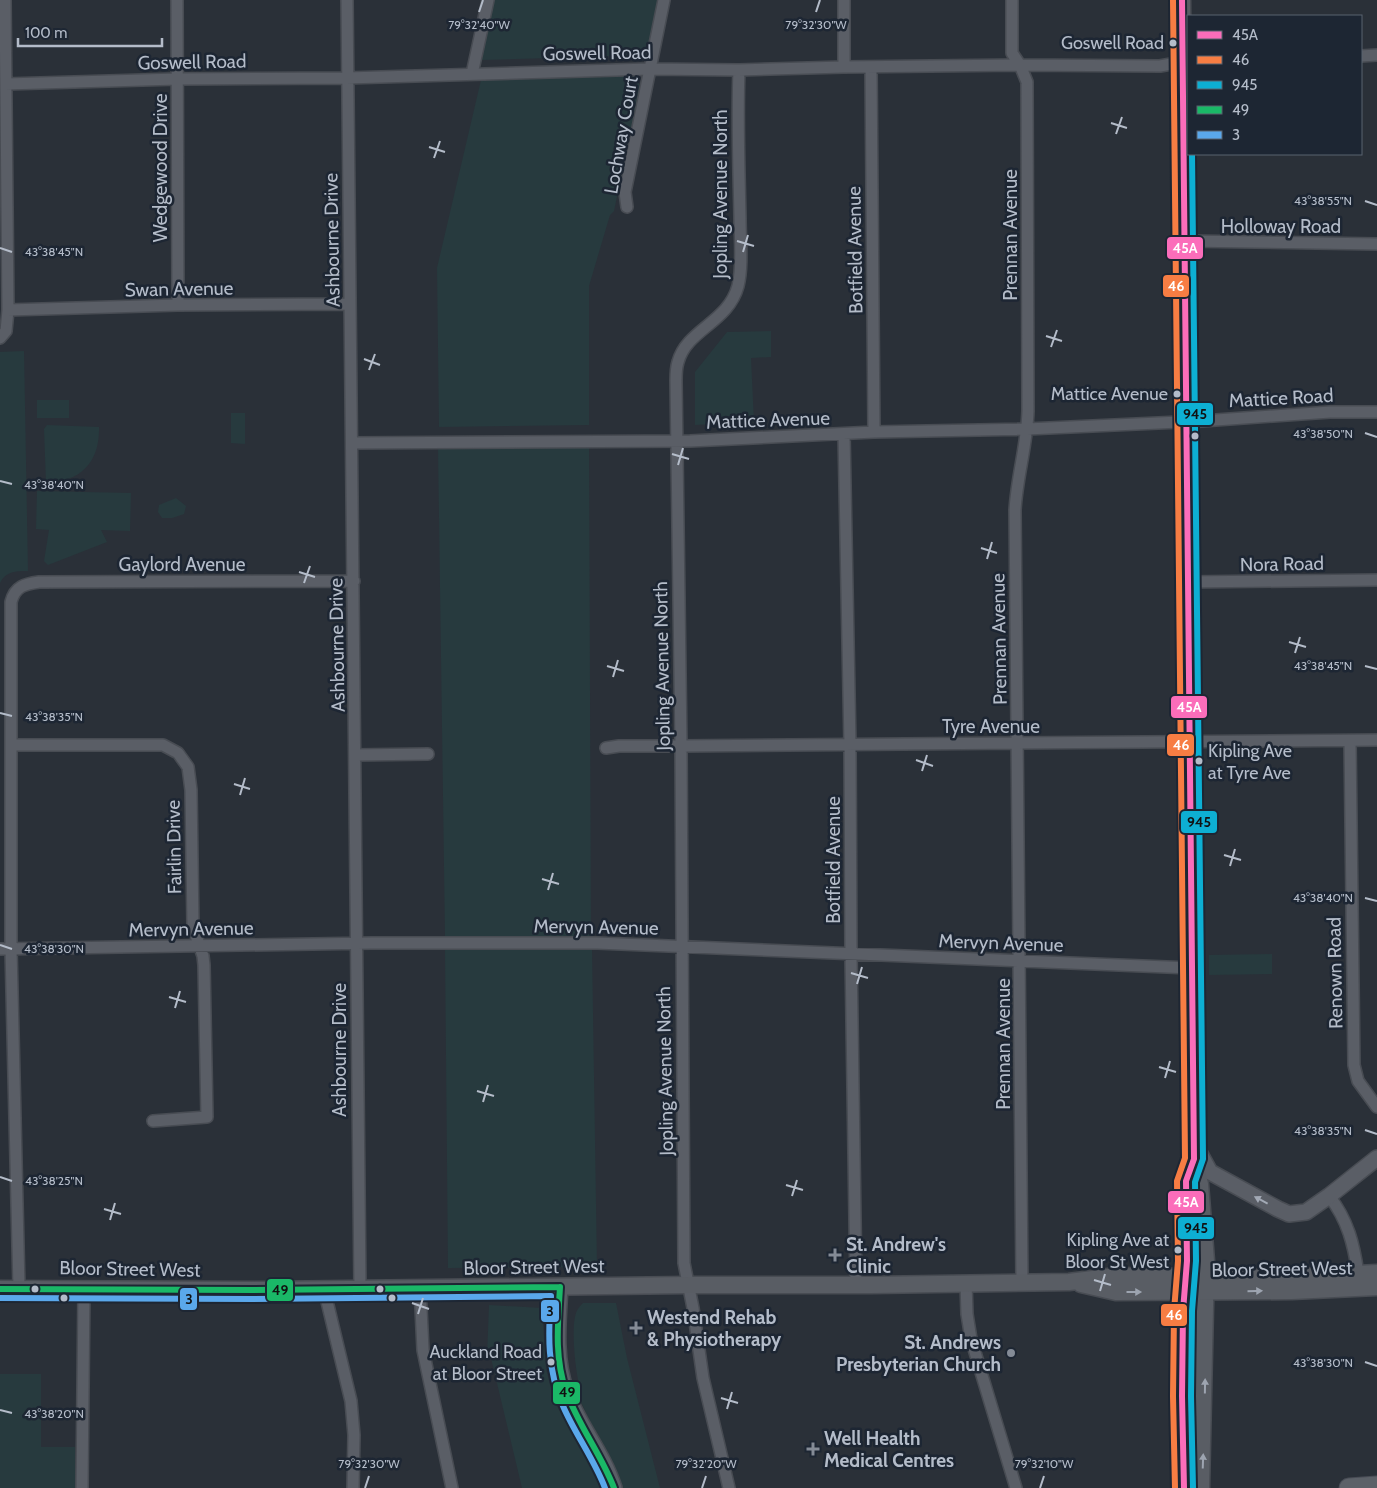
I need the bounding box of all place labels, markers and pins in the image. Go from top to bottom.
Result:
place label: Goswell Road [1061,32,1164,54]
marker: Goswell Road [1168,38,1178,48]
place label: Mattice Avenue [1051,383,1168,405]
marker: Mattice Avenue [1172,389,1182,399]
unlabelled marker [1190,431,1200,441]
place label: Kipling Ave at Tyre Ave [1208,740,1292,784]
marker: Kipling Ave at Tyre Ave [1194,756,1204,766]
place label: Kipling Ave at Bloor St West [1065,1229,1169,1273]
place label: St. Andrew's Clinic [846,1233,946,1278]
marker: Kipling Ave at Bloor St West [1173,1245,1183,1255]
marker: St. Andrew's Clinic [828,1248,842,1262]
unlabelled marker [30,1284,40,1294]
unlabelled marker [375,1284,385,1294]
unlabelled marker [59,1293,69,1303]
unlabelled marker [387,1293,397,1303]
place label: Westend Rehab & Physiotherapy [647,1306,782,1351]
marker: Westend Rehab & Physiotherapy [629,1321,643,1335]
place label: St. Andrews Presbyterian Church [836,1331,1001,1376]
place label: Auckland Road at Bloor Street [429,1341,542,1385]
marker: St. Andrews Presbyterian Church [1005,1347,1017,1359]
marker: Auckland Road at Bloor Street [546,1357,556,1367]
place label: Well Health Medical Centres [824,1427,954,1472]
marker: Well Health Medical Centres [806,1442,820,1456]

